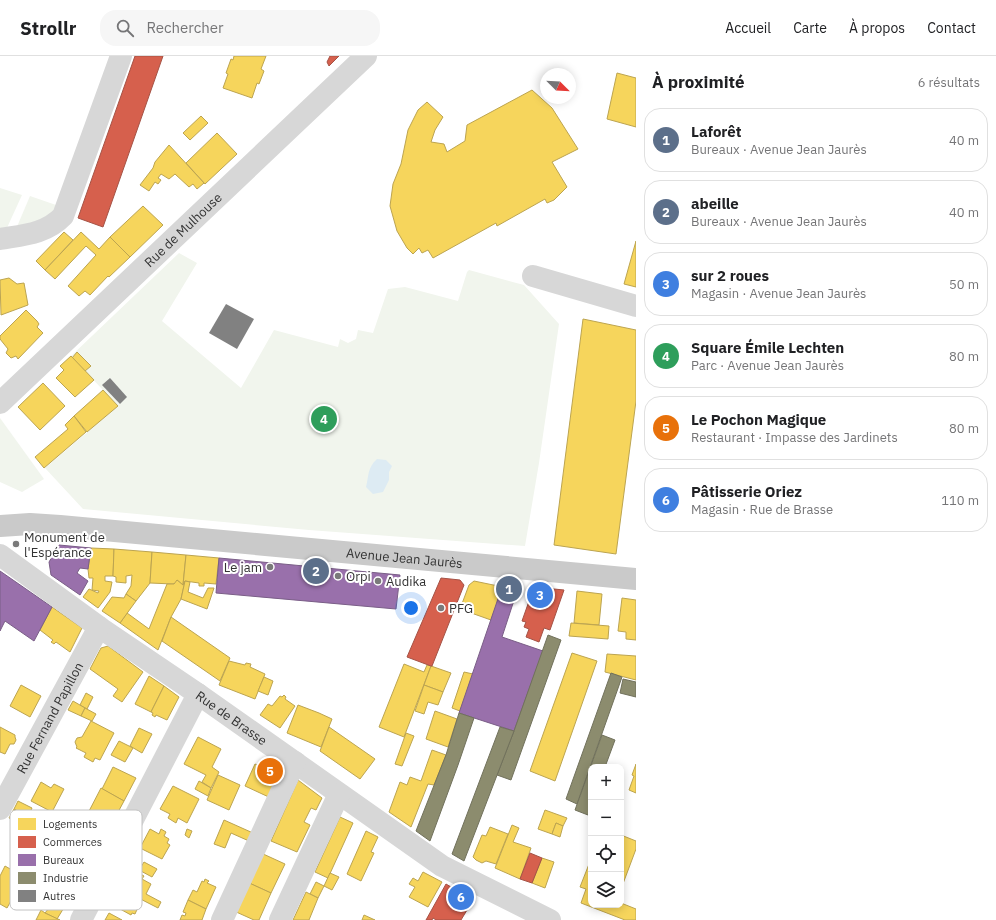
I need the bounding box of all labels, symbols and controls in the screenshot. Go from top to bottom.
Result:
search box [100,10,380,46]
text: Strollr [20,16,76,40]
icon: search [114,17,136,39]
text: Rechercher [146,18,224,37]
text: Accueil [725,19,771,37]
text: Carte [793,19,827,37]
text: À propos [849,19,905,37]
text: Contact [927,19,976,37]
north arrow [540,68,576,104]
text: À proximité [652,71,745,93]
text: 6 résultats [918,74,980,91]
text: Laforêt [691,122,742,141]
text: 1 [662,132,670,149]
text: 40 m [949,132,979,149]
text: Bureaux · Avenue Jean Jaurès [691,141,867,158]
street label: Rue de Mulhouse [140,189,225,270]
text: abeille [691,194,739,213]
text: 2 [662,204,670,221]
text: 40 m [949,204,979,221]
text: Bureaux · Avenue Jean Jaurès [691,213,867,230]
text: sur 2 roues [691,266,769,285]
text: 3 [662,276,670,293]
text: 50 m [949,276,979,293]
text: Magasin · Avenue Jean Jaurès [691,285,866,302]
text: Square Émile Lechten [691,338,844,357]
text: 4 [662,348,670,365]
text: 80 m [949,348,979,365]
text: Parc · Avenue Jean Jaurès [691,357,844,374]
pin: 4 [311,404,337,434]
text: Le Pochon Magique [691,410,826,429]
text: 5 [662,420,670,437]
text: 80 m [949,420,979,437]
text: Restaurant · Impasse des Jardinets [691,429,898,446]
text: Pâtisserie Oriez [691,482,802,501]
text: 6 [662,492,670,509]
text: 110 m [941,492,979,509]
text: Magasin · Rue de Brasse [691,501,833,518]
place label: Monument de l'Espérance [24,529,105,561]
marker: Monument de l'Espérance [11,539,21,549]
street label: Avenue Jean Jaurès [345,544,463,572]
pin: 2 [303,556,329,586]
place label: Le jam [224,559,262,576]
marker: Le jam [265,562,275,572]
place label: Orpi [346,568,371,585]
marker: Orpi [333,571,343,581]
place label: Audika [386,573,426,590]
pin: 1 [496,574,522,604]
marker: Audika [373,576,383,586]
pin: 3 [527,580,553,610]
your location [401,598,421,618]
place label: PFG [449,600,473,617]
marker: PFG [436,603,446,613]
street label: Rue Fernand Papillon [13,659,87,776]
street label: Rue de Brasse [192,687,271,749]
pin: 5 [257,756,283,786]
map controls [588,764,624,908]
button: + [588,764,624,800]
button: − [588,800,624,836]
legend [10,810,142,910]
text: Logements [43,817,97,831]
text: Commerces [43,835,102,849]
button: locate [588,836,624,872]
text: Bureaux [43,853,85,867]
text: Industrie [43,871,88,885]
button: layers [588,872,624,908]
pin: 6 [448,882,474,912]
text: Autres [43,889,76,903]

